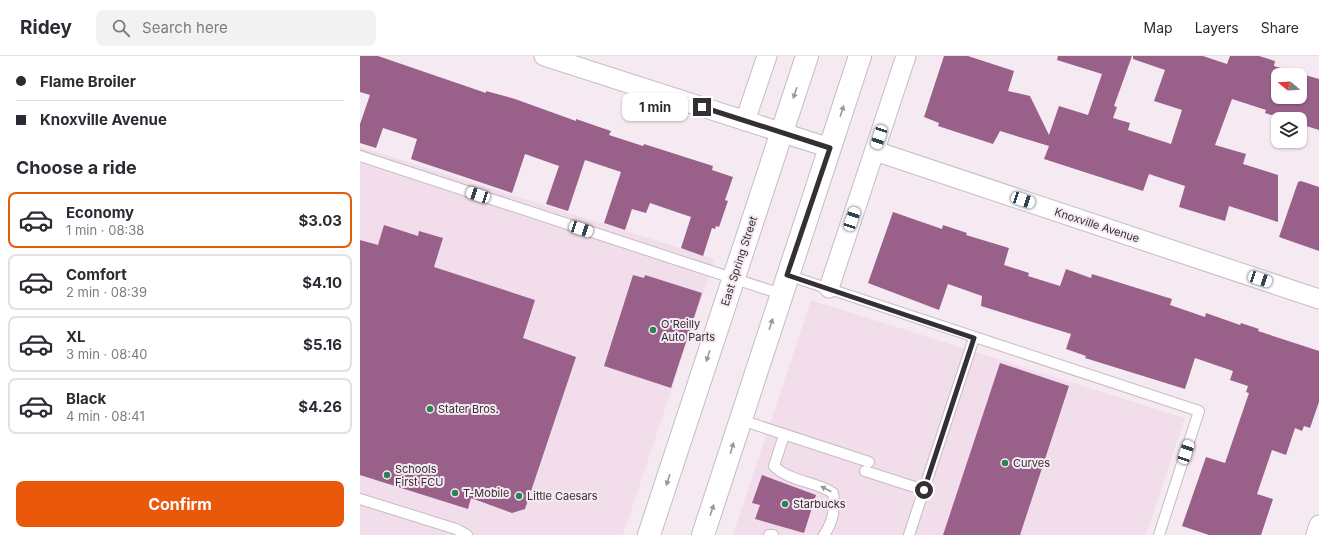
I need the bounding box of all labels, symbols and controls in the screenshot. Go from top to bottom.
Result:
search box [96,10,376,46]
text: Ridey [20,16,72,39]
icon: search [110,17,132,39]
text: Search here [142,18,228,37]
text: Map [1144,19,1173,36]
text: Layers [1195,19,1239,36]
text: Share [1261,19,1299,36]
north arrow [1271,68,1307,104]
map controls [1271,68,1307,148]
text: Flame Broiler [40,72,136,91]
one-way arrow [791,87,797,99]
callout: 1 min [622,93,688,121]
route end [693,98,711,116]
text: 1 min [639,99,671,115]
one-way arrow [839,105,845,117]
text: Knoxville Avenue [40,110,167,129]
button: layers [1271,112,1307,148]
car [870,124,888,150]
text: Choose a ride [16,157,137,178]
car [465,186,491,204]
car [1010,190,1036,210]
icon: car [18,202,54,238]
text: Economy [66,203,134,222]
street label: Knoxville Avenue [1053,205,1141,245]
car [842,206,862,232]
text: $3.03 [298,211,342,230]
street label: East Spring Street [718,214,760,308]
car [568,220,594,238]
text: 1 min · 08:38 [66,222,144,238]
icon: car [18,264,54,300]
text: Comfort [66,265,127,284]
car [1247,270,1273,288]
text: $4.10 [302,273,342,292]
text: 2 min · 08:39 [66,284,147,300]
place label: O'Reilly Auto Parts [661,317,715,344]
one-way arrow [768,318,774,330]
marker: O'Reilly Auto Parts [648,325,658,335]
icon: car [18,326,54,362]
text: XL [66,327,86,346]
text: $5.16 [303,335,342,354]
text: 3 min · 08:40 [66,346,148,362]
one-way arrow [705,351,711,363]
icon: car [18,388,54,424]
text: Black [66,389,106,408]
text: $4.26 [298,397,342,416]
place label: Stater Bros. [438,402,499,416]
marker: Stater Bros. [425,404,435,414]
text: 4 min · 08:41 [66,408,145,424]
car [1177,439,1195,465]
one-way arrow [729,442,735,454]
place label: Curves [1013,456,1050,470]
marker: Curves [1000,458,1010,468]
place label: Schools First FCU [395,462,444,489]
marker: Schools First FCU [382,470,392,480]
one-way arrow [665,474,671,486]
button: Confirm [16,481,344,527]
route start [915,481,933,499]
place label: T-Mobile [463,486,509,500]
one-way arrow [820,486,832,492]
marker: T-Mobile [450,488,460,498]
place label: Little Caesars [527,489,598,503]
marker: Little Caesars [514,491,524,501]
place label: Starbucks [793,497,846,511]
marker: Starbucks [780,499,790,509]
one-way arrow [709,504,715,516]

